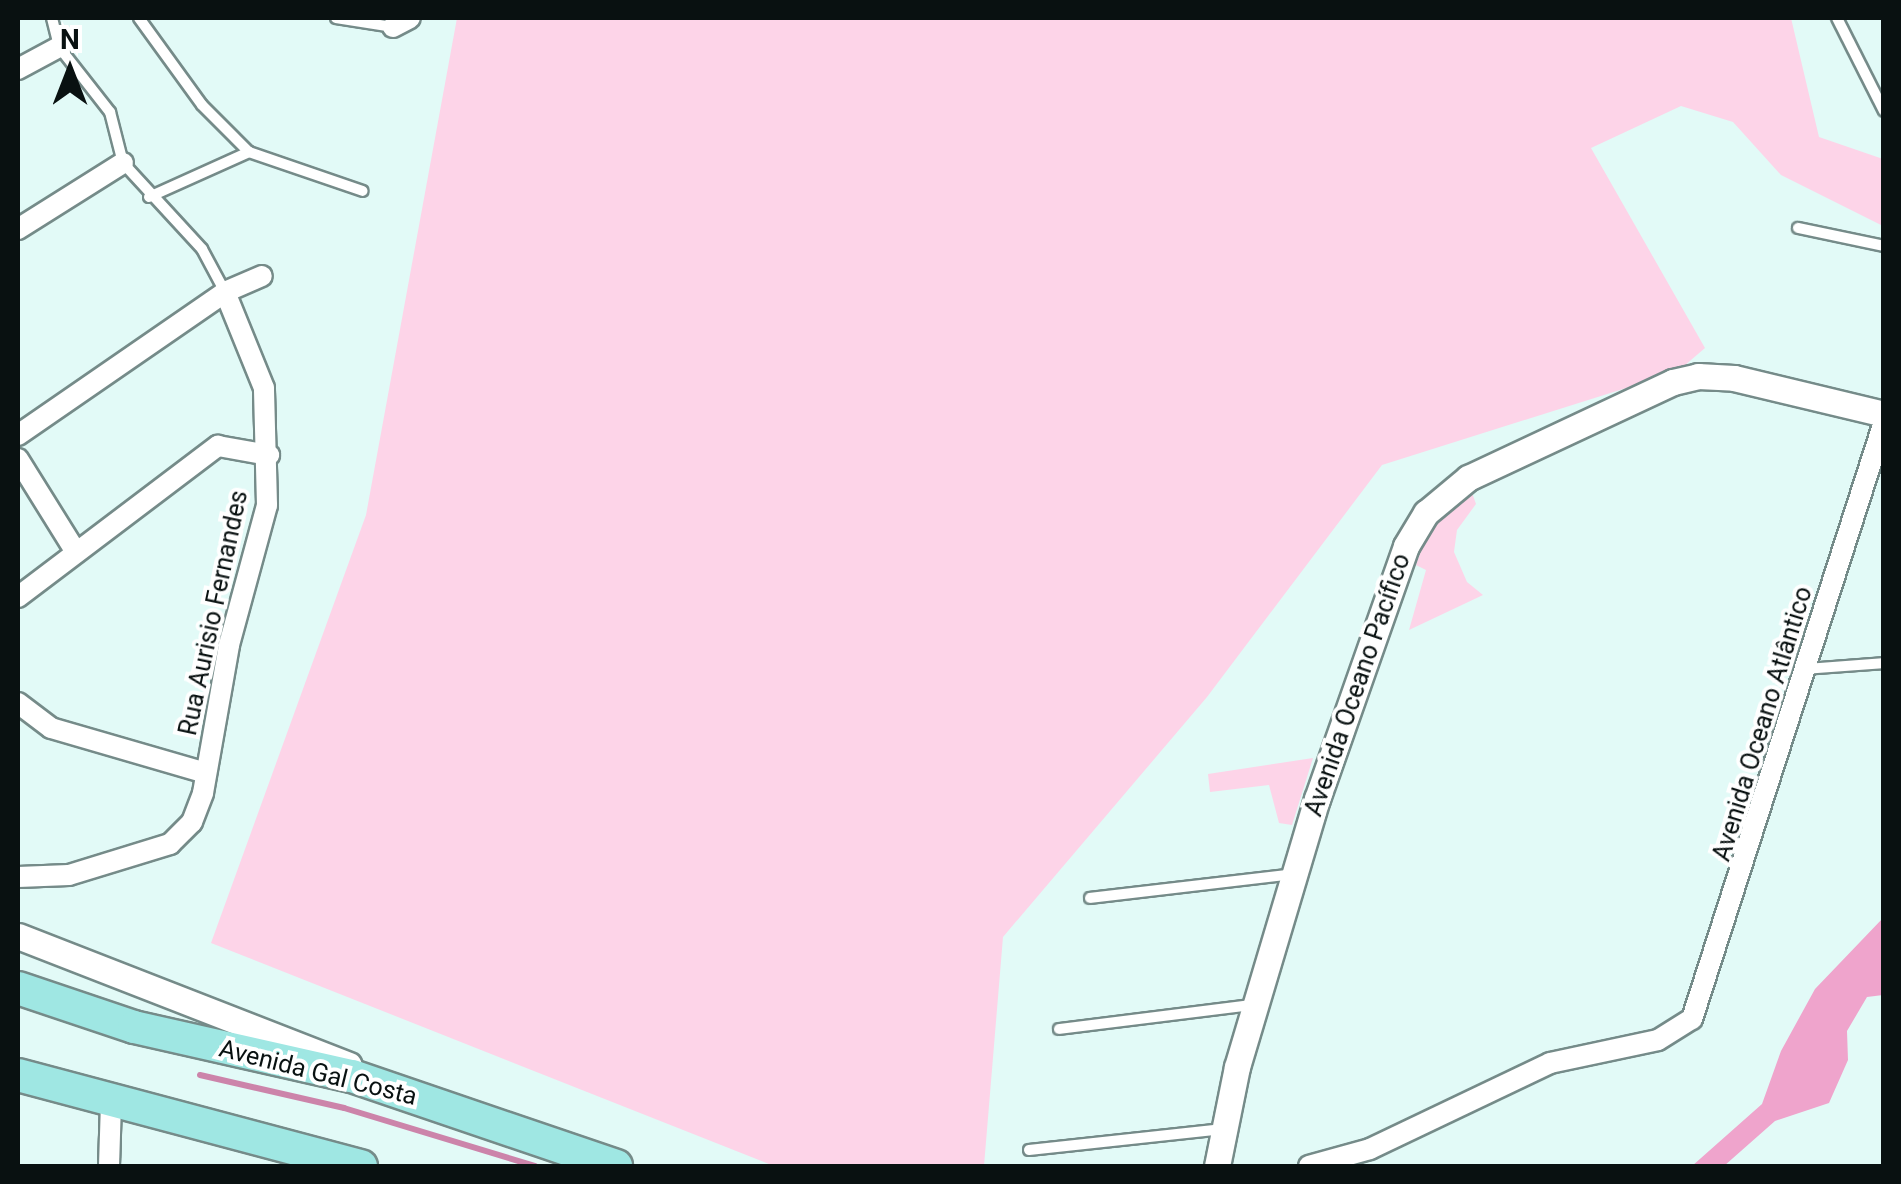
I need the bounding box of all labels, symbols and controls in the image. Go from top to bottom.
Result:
north arrow [20,20,120,120]
text: N [60,23,80,56]
street label: Rua Aurisio Fernandes [173,488,255,738]
street label: Avenida Oceano Pacífico [1299,550,1417,820]
street label: Avenida Oceano Atlântico [1707,583,1819,865]
street label: Avenida Gal Costa [216,1034,420,1112]

